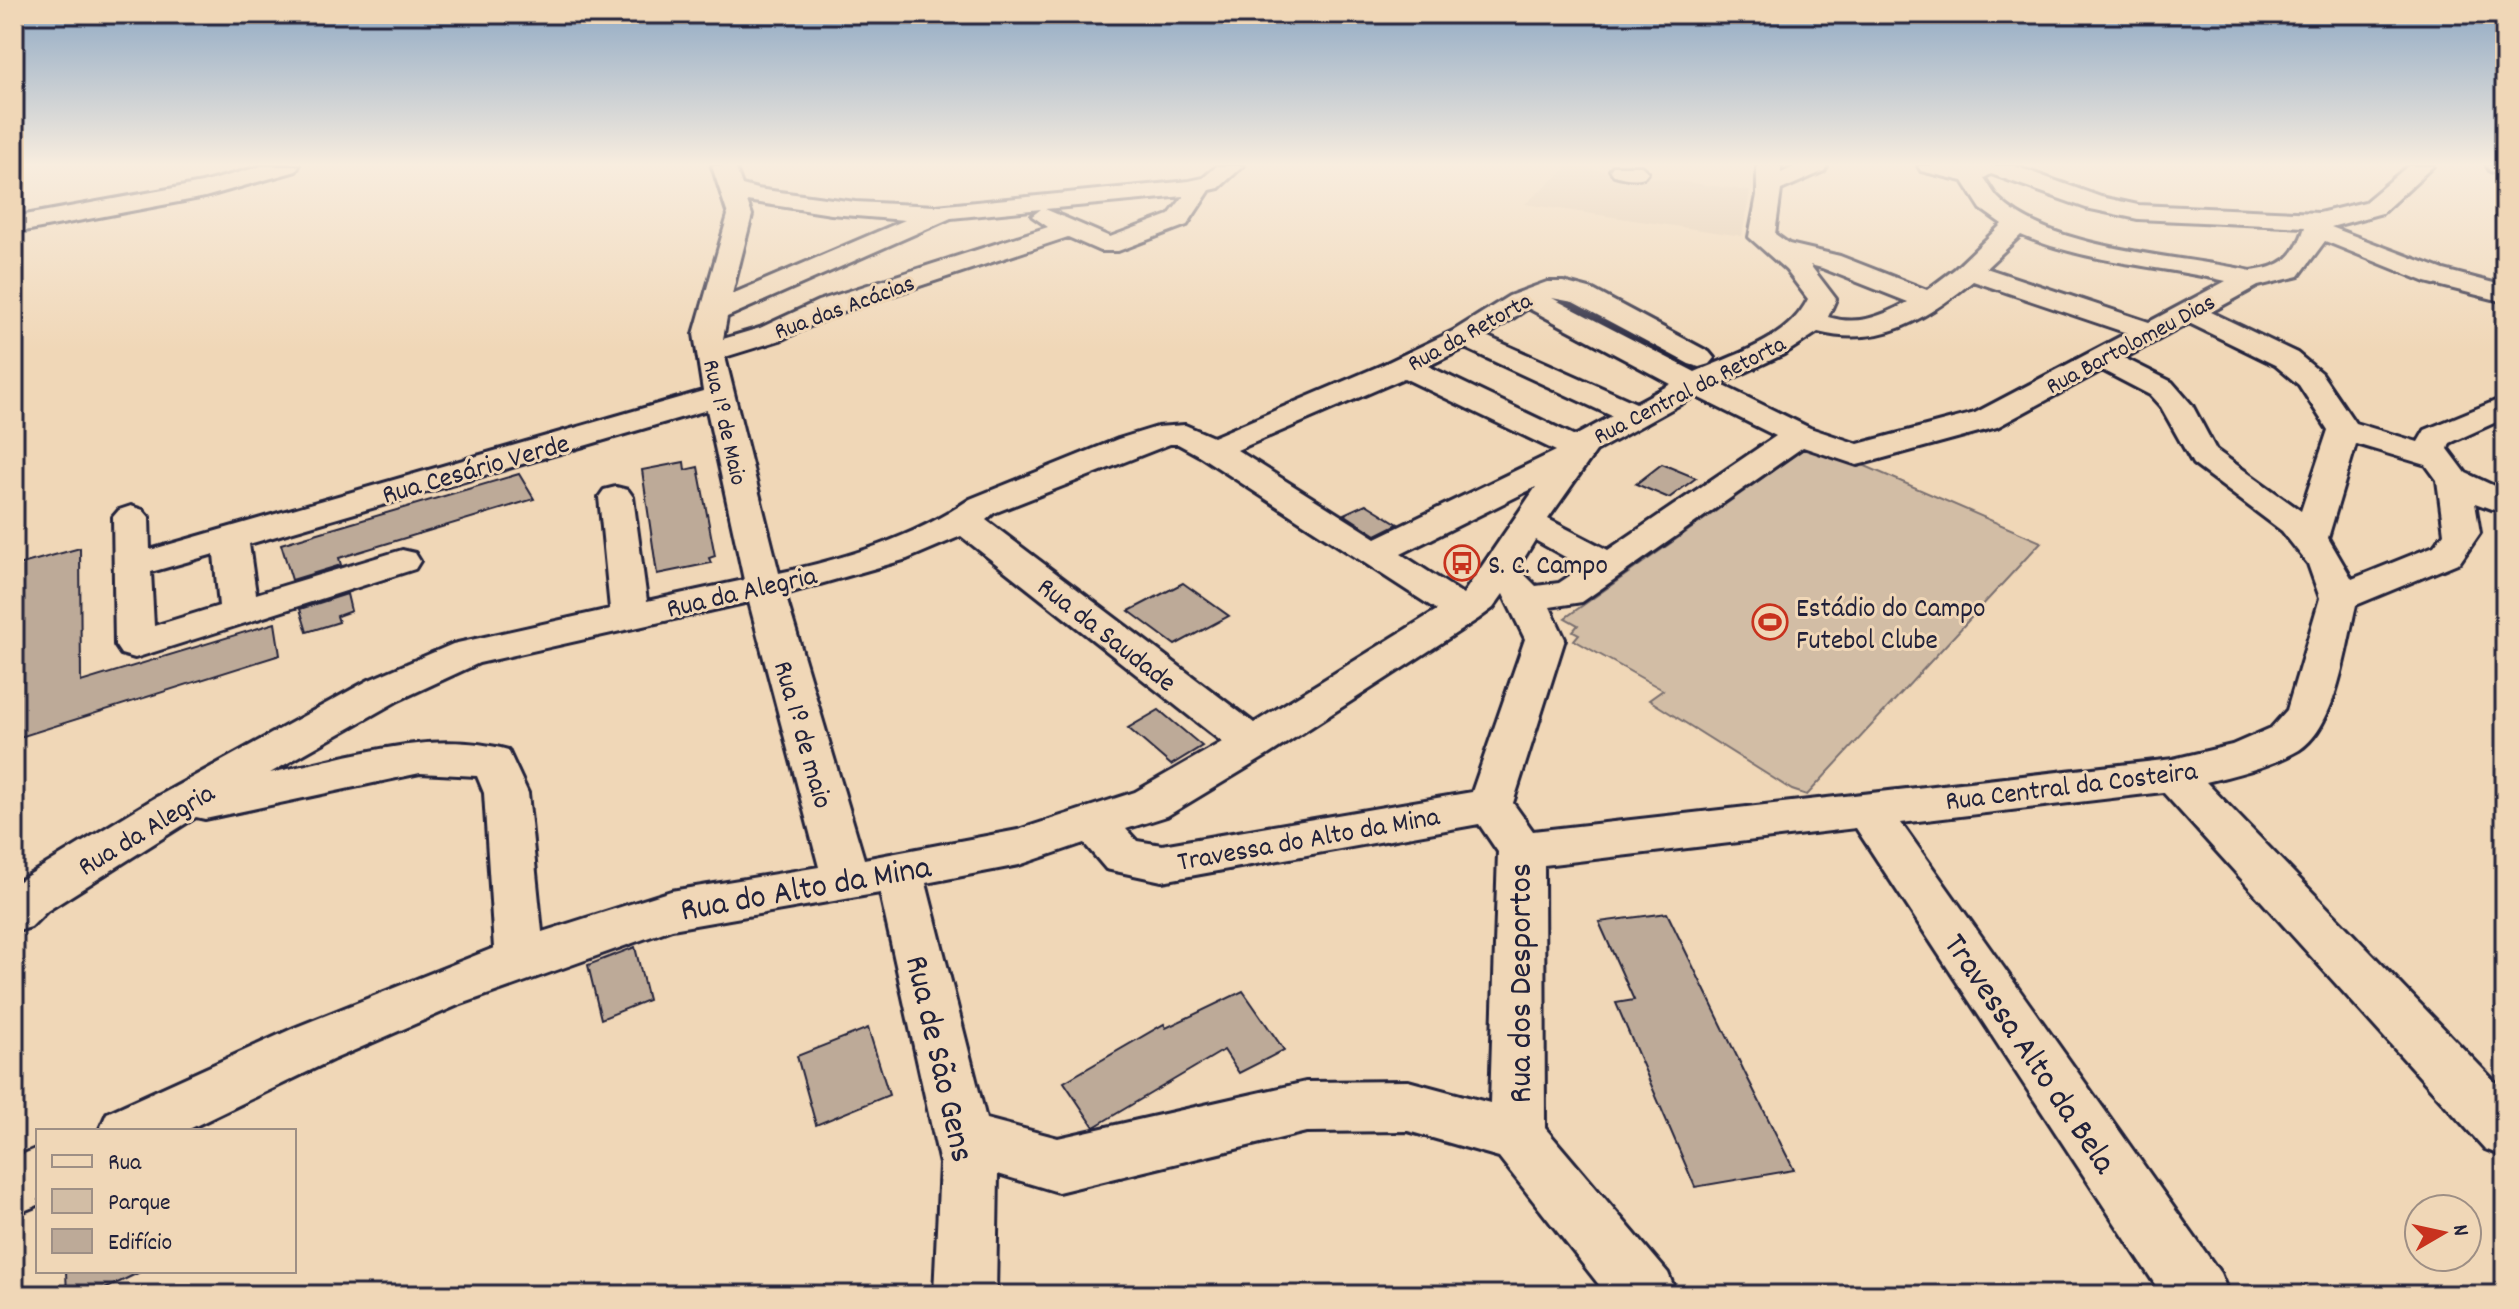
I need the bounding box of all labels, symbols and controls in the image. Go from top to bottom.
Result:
street label: Rua das Acácias [770,268,920,350]
street label: Rua da Retorta [1402,285,1540,382]
street label: Rua Bartolomeu Dias [2041,287,2222,405]
street label: Rua Central da Retorta [1588,328,1793,455]
street label: Rua 1º de Maio [692,357,754,489]
street label: Rua Cesário Verde [378,426,575,518]
bus stop icon: S. C. Campo [1443,544,1481,582]
place label: S. C. Campo [1488,548,1608,588]
street label: Rua da Alegria [663,558,822,632]
street label: Rua da Saudade [1027,570,1183,704]
place label: Estádio do Campo Futebol Clube [1796,591,1986,663]
sports icon: Estádio do Campo Futebol Clube [1751,603,1789,641]
street label: Rua 1º de maio [760,657,840,814]
street label: Rua Central da Costeira [1943,754,2201,824]
street label: Rua da Alegria [72,775,224,889]
street label: Travessa do Alto da Mina [1175,799,1444,885]
street label: Rua do Alto da Mina [677,845,936,938]
street label: Rua dos Desportos [1499,863,1548,1103]
street label: Travessa Alto da Bela [1929,925,2127,1186]
street label: Rua de São Gens [889,951,984,1167]
legend [36,1129,296,1273]
text: Rua [108,1147,142,1181]
text: Parque [108,1187,171,1221]
north arrow [2403,1193,2483,1273]
text: N [2443,1223,2475,1238]
text: Edifício [108,1227,172,1261]

